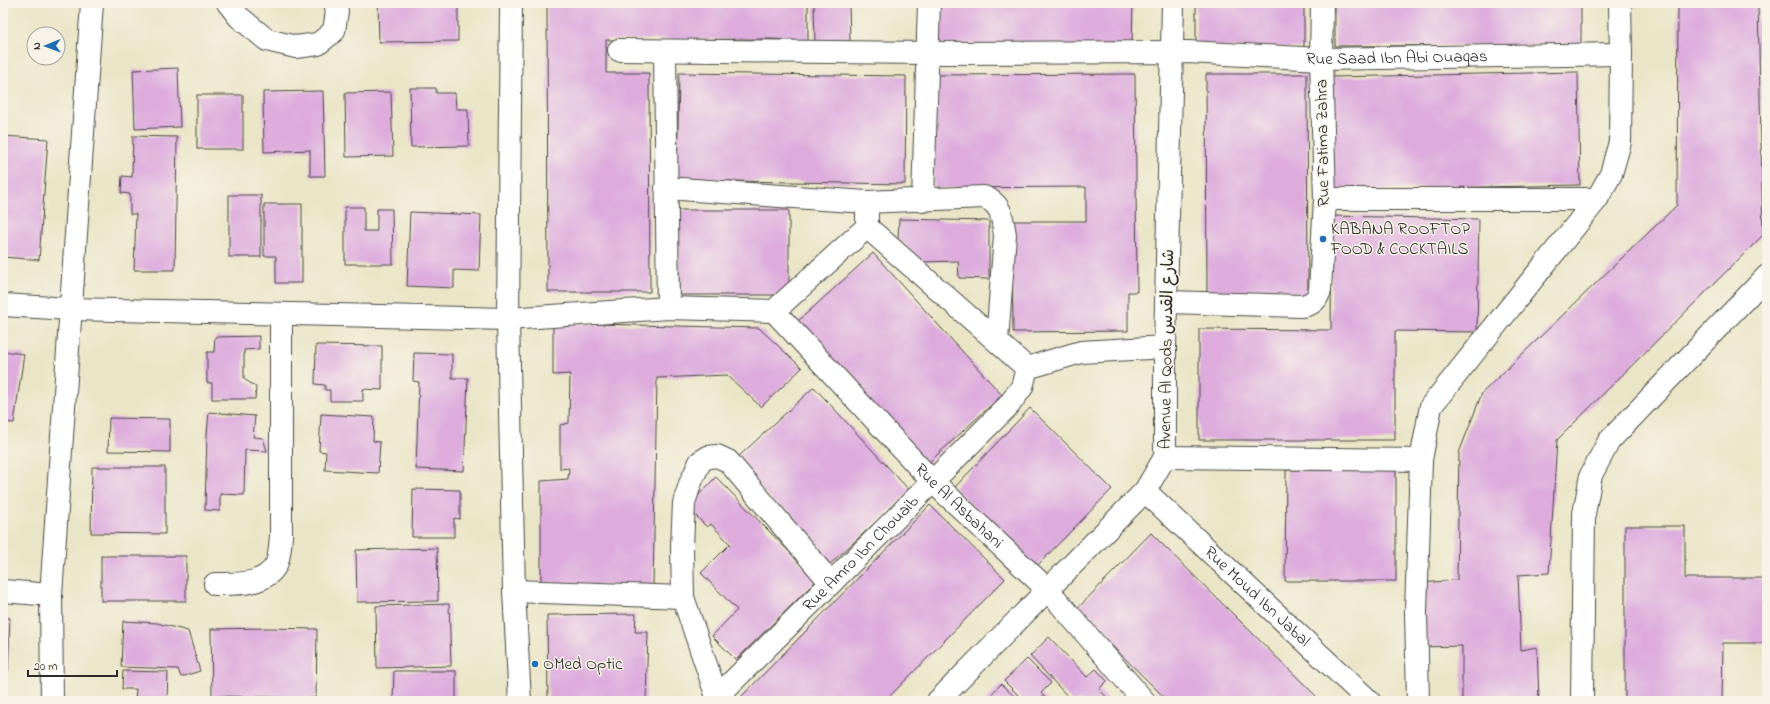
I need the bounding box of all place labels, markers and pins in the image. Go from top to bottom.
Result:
place label: KABANA ROOFTOP FOOD & COCKTAILS [1330,217,1470,262]
marker: KABANA ROOFTOP FOOD & COCKTAILS [1318,234,1328,244]
place label: OMed Optic [543,652,623,677]
marker: OMed Optic [530,659,540,669]

